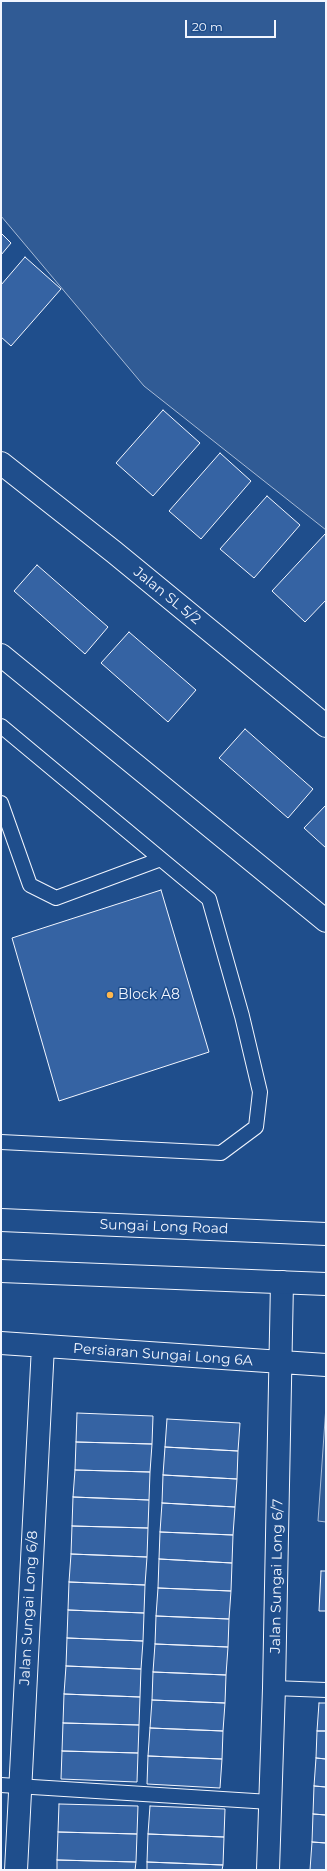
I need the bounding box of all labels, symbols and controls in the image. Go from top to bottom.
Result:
scale bar [187,12,278,38]
text: 20 m [192,19,223,34]
street label: Jalan SL 5/2 [130,564,204,628]
place label: Block A8 [118,987,180,1003]
marker: Block A8 [105,990,115,1000]
street label: Sungai Long Road [99,1216,229,1238]
street label: Persiaran Sungai Long 6A [72,1340,254,1370]
street label: Jalan Sungai Long 6/7 [267,1499,287,1653]
street label: Jalan Sungai Long 6/8 [17,1530,41,1686]

